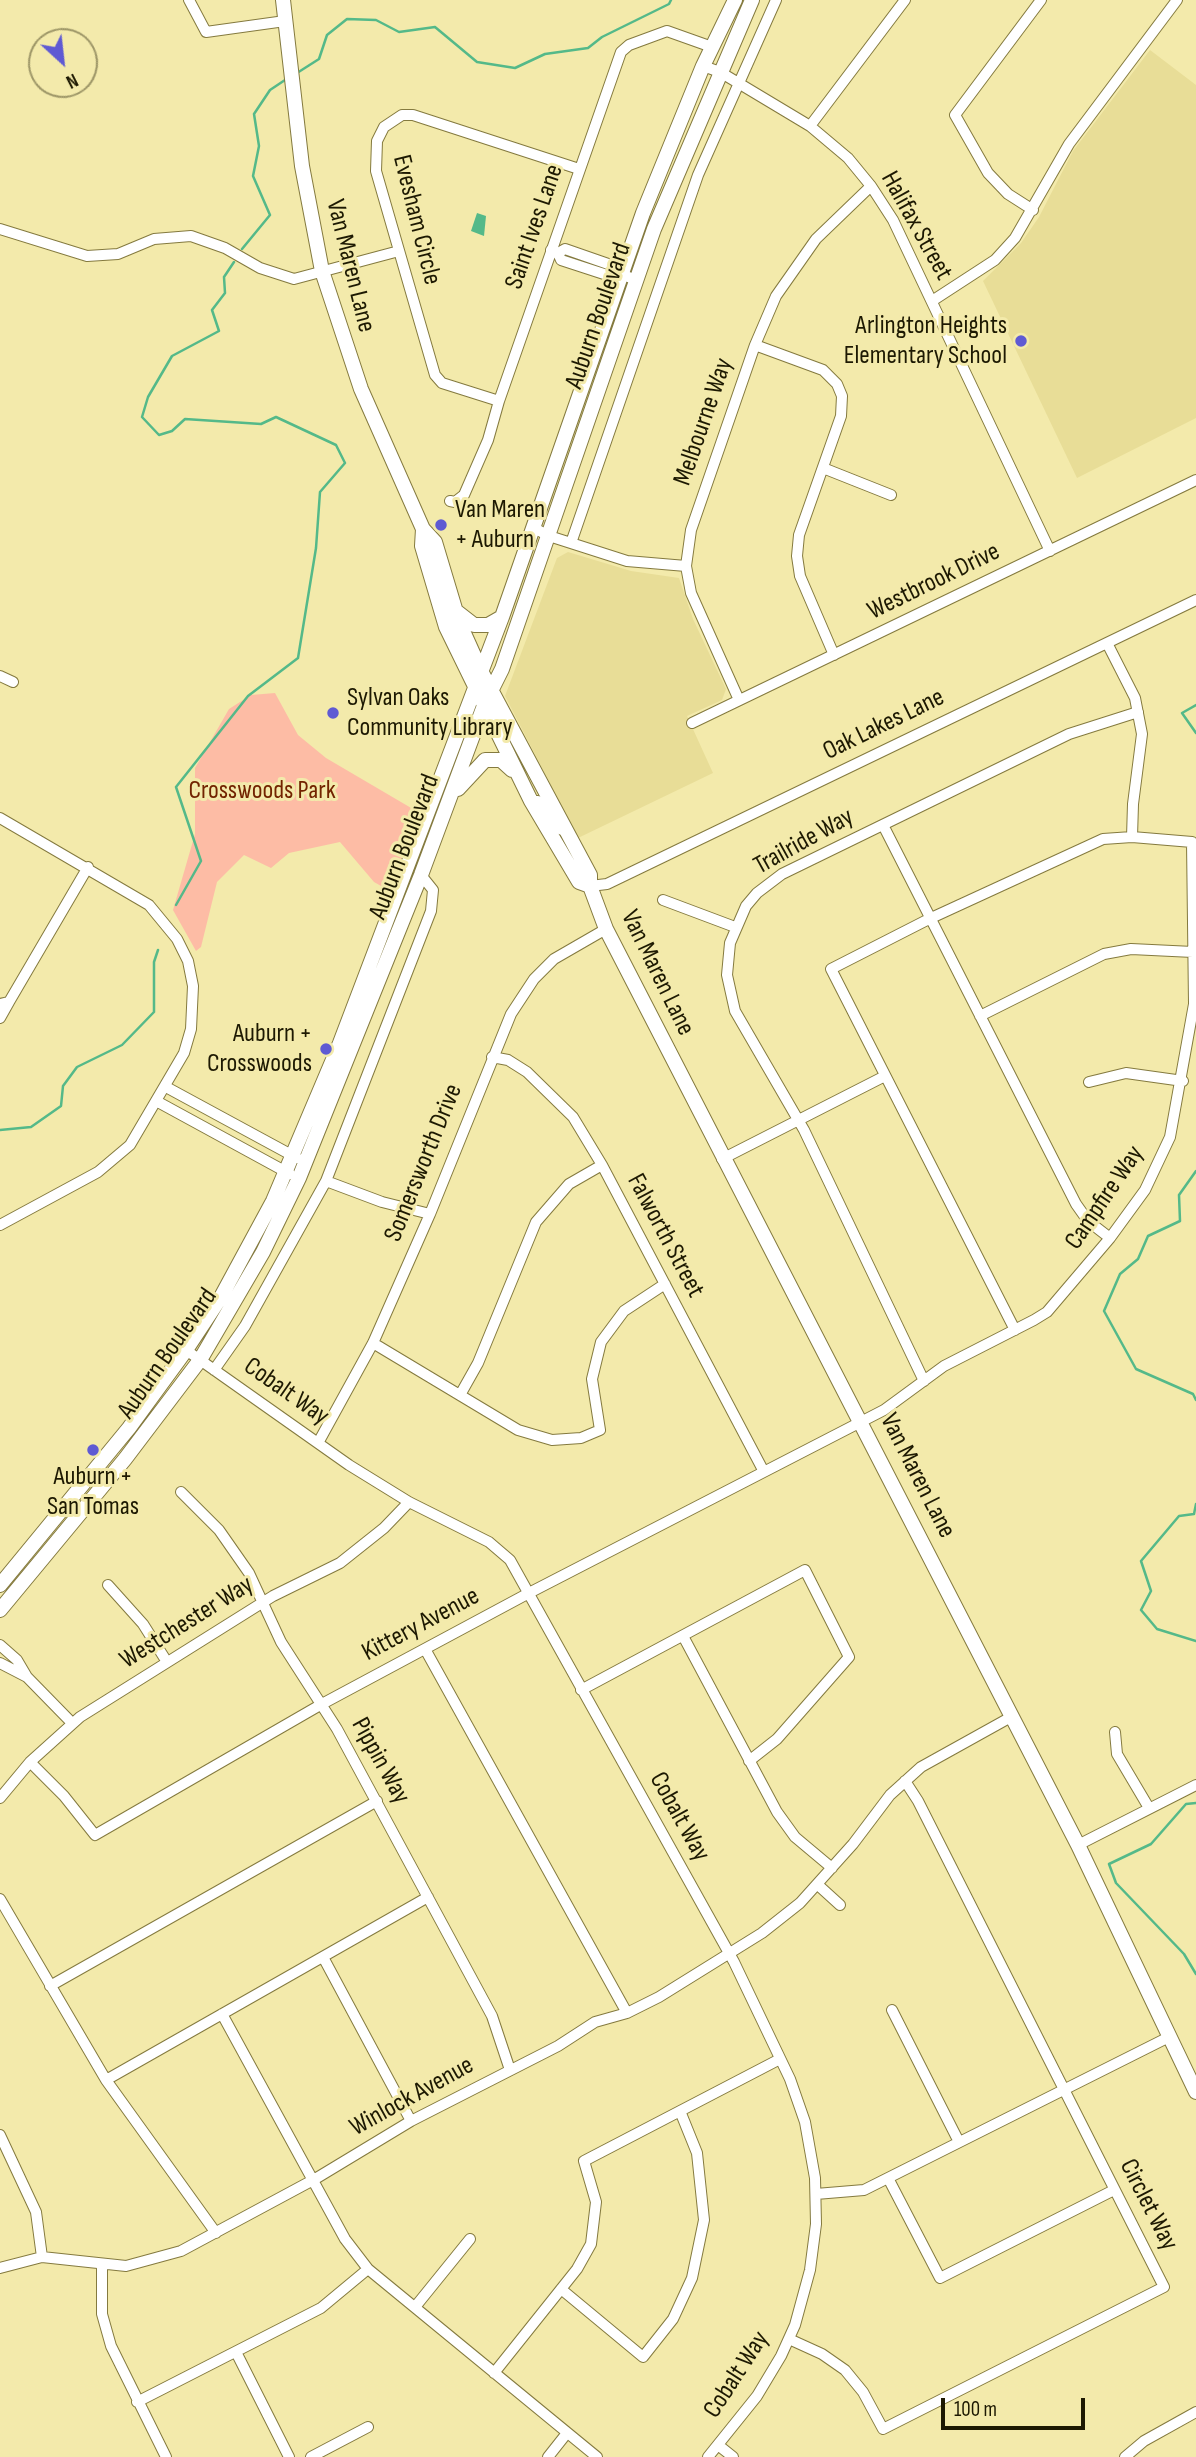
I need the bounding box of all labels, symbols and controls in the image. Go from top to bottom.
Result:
north arrow [28,28,98,98]
text: N [62,68,82,93]
street label: Evesham Circle [385,152,447,288]
street label: Saint Ives Lane [499,161,571,293]
street label: Halifax Street [873,166,959,286]
street label: Van Maren Lane [318,196,382,336]
street label: Auburn Boulevard [559,239,639,393]
place label: Arlington Heights Elementary School [844,310,1007,372]
marker: Arlington Heights Elementary School [1013,333,1029,349]
street label: Melbourne Way [668,354,740,490]
place label: Van Maren + Auburn [455,494,545,556]
marker: Van Maren + Auburn [433,517,449,533]
street label: Westbrook Drive [863,537,1005,627]
place label: Sylvan Oaks Community Library [347,682,513,744]
street label: Oak Lakes Lane [818,682,950,768]
marker: Sylvan Oaks Community Library [325,705,341,721]
street label: Auburn Boulevard [363,770,447,924]
park label: Crosswoods Park [188,775,336,807]
street label: Trailride Way [749,802,859,882]
street label: Van Maren Lane [613,905,701,1041]
place label: Auburn + Crosswoods [207,1018,312,1080]
marker: Auburn + Crosswoods [318,1041,334,1057]
street label: Somersworth Drive [378,1080,470,1246]
street label: Campfire Way [1059,1140,1151,1256]
street label: Falworth Street [619,1169,711,1303]
street label: Auburn Boulevard [112,1283,224,1425]
street label: Cobalt Way [237,1351,335,1433]
street label: Van Maren Lane [872,1409,962,1543]
marker: Auburn + San Tomas [85,1442,101,1458]
place label: Auburn + San Tomas [47,1461,139,1522]
street label: Westchester Way [115,1570,259,1676]
street label: Kittery Avenue [357,1581,485,1669]
street label: Pippin Way [344,1713,416,1809]
street label: Cobalt Way [642,1767,716,1867]
street label: Winlock Avenue [345,2050,479,2144]
street label: Circlet Way [1112,2154,1184,2256]
street label: Cobalt Way [698,2326,776,2424]
scale bar [944,2384,1088,2428]
text: 100 m [954,2397,997,2422]

